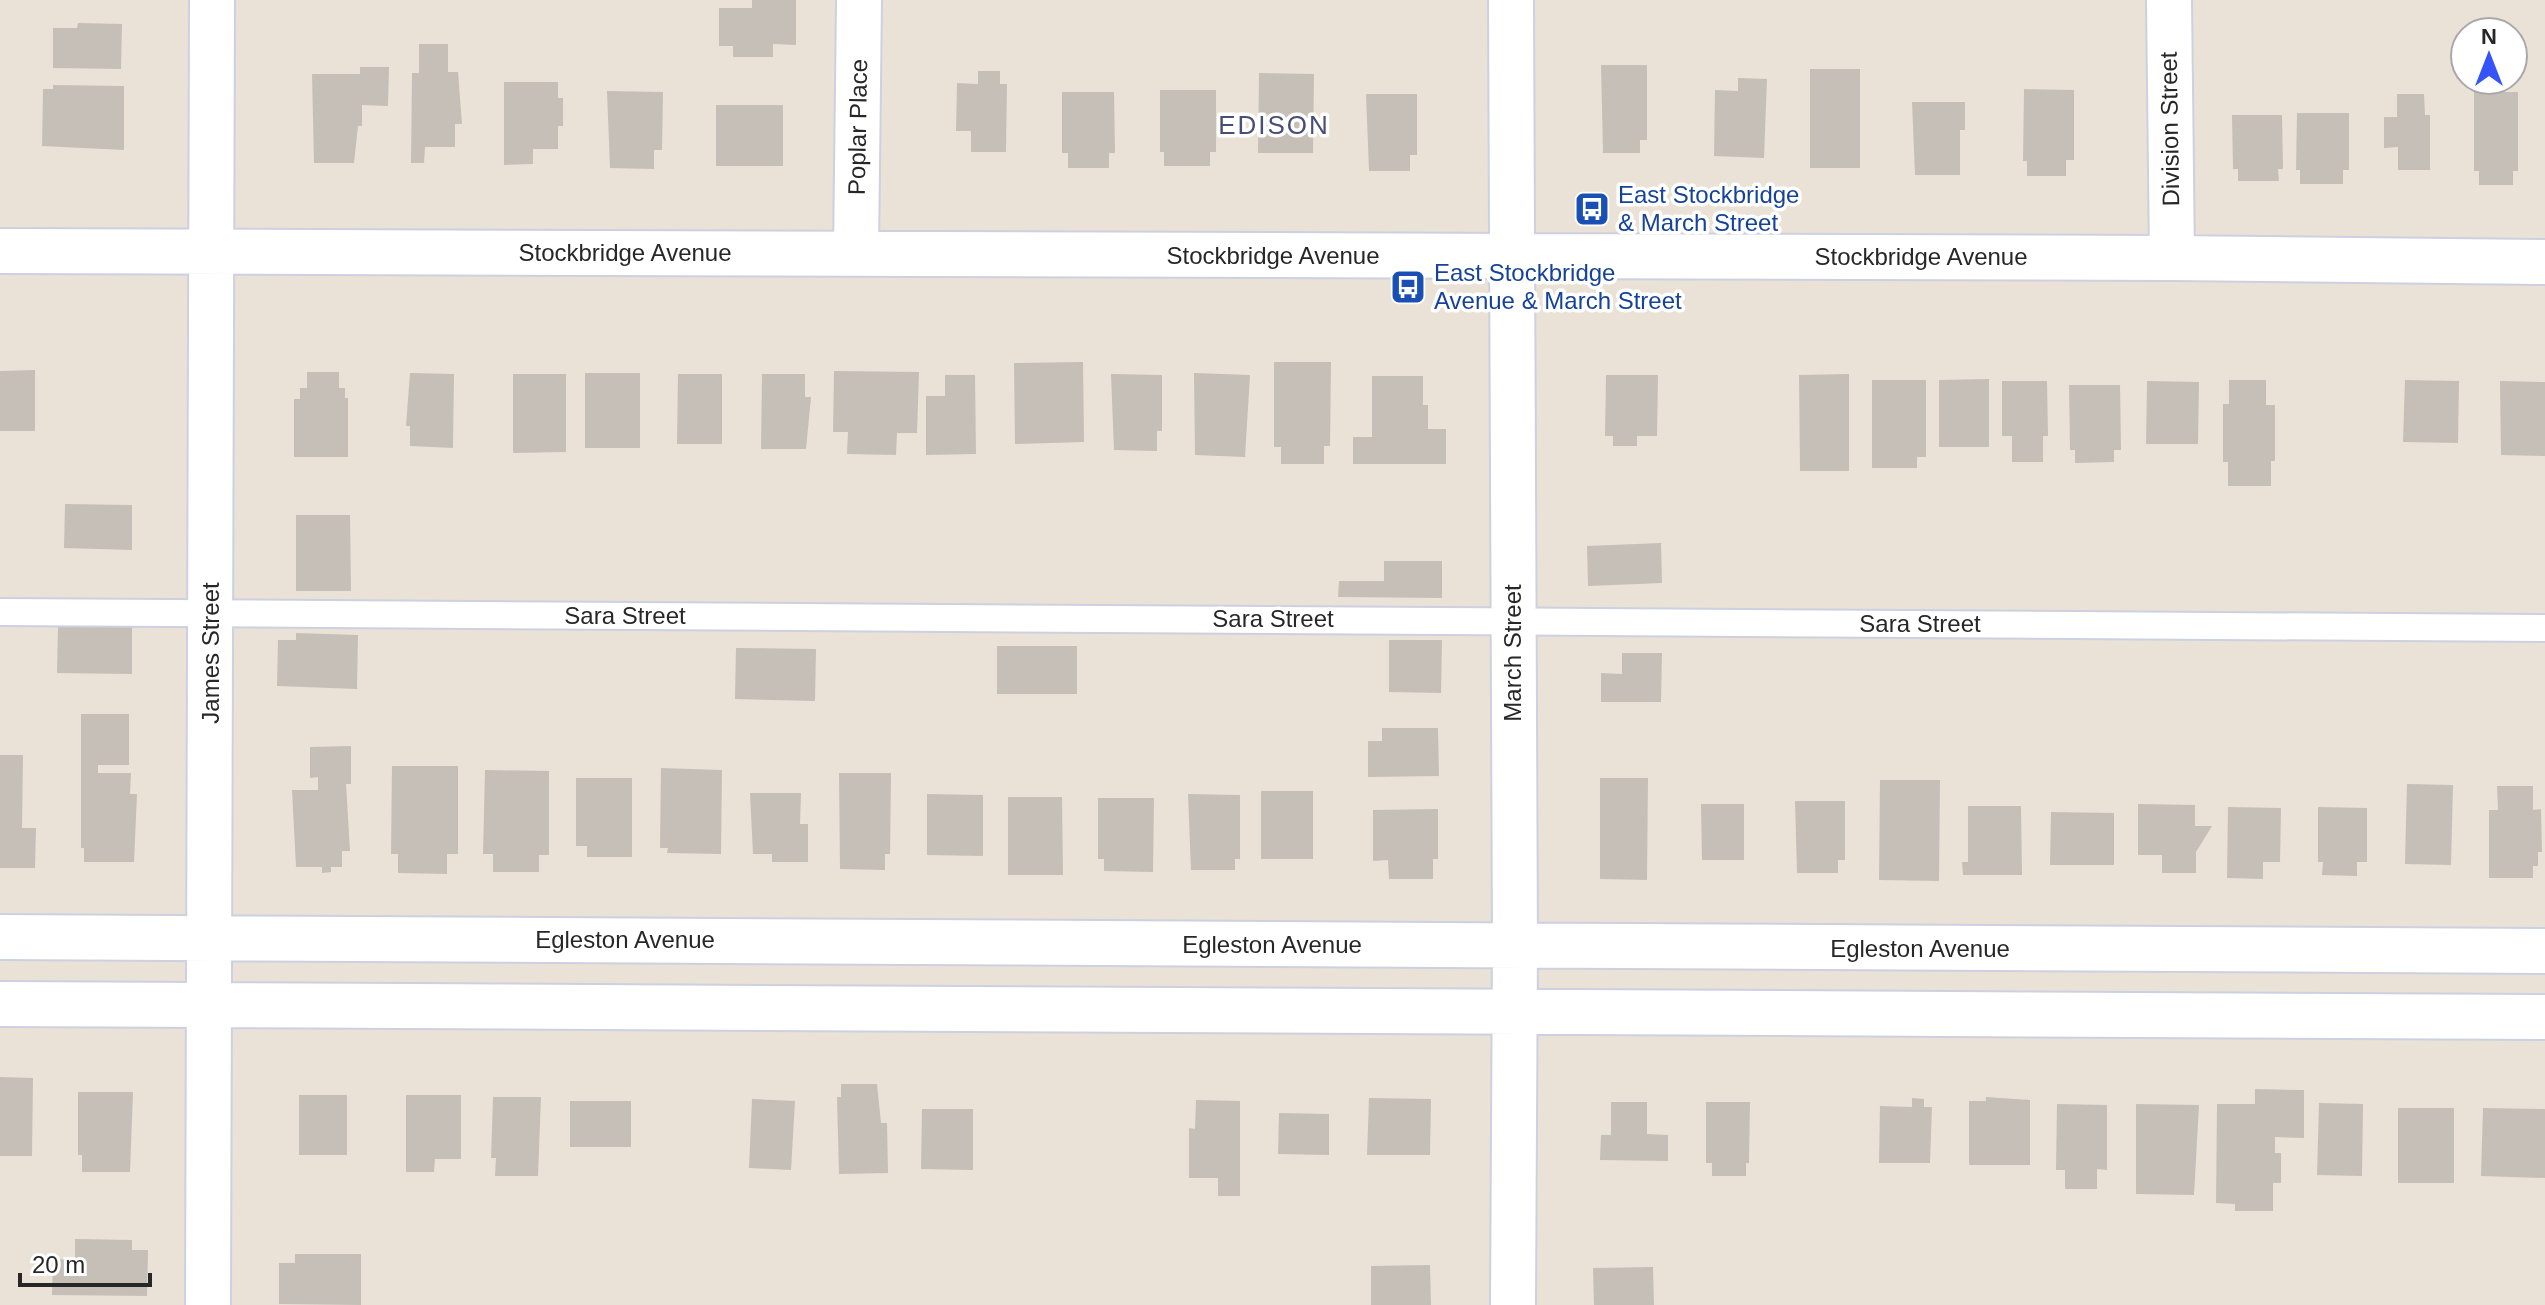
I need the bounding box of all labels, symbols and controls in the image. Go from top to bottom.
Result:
north arrow [2449,16,2529,96]
text: N [2481,24,2497,49]
street label: Division Street [2155,51,2184,207]
street label: Poplar Place [843,59,872,195]
district label: EDISON [1218,110,1330,140]
place label: East Stockbridge & March Street [1618,181,1799,236]
bus stop icon: East Stockbridge & March Street [1573,190,1611,228]
street label: Stockbridge Avenue [518,239,732,266]
street label: Stockbridge Avenue [1166,242,1380,269]
street label: Stockbridge Avenue [1814,243,2028,270]
place label: East Stockbridge Avenue & March Street [1434,259,1682,314]
bus stop icon: East Stockbridge Avenue & March Street [1389,268,1427,306]
street label: James Street [197,582,224,724]
street label: March Street [1499,584,1526,722]
street label: Sara Street [564,602,686,629]
street label: Sara Street [1212,605,1334,632]
street label: Sara Street [1859,610,1981,637]
street label: Egleston Avenue [535,926,715,953]
street label: Egleston Avenue [1182,931,1362,958]
street label: Egleston Avenue [1830,935,2010,962]
scale bar [20,1237,150,1287]
text: 20 m [32,1251,85,1278]

